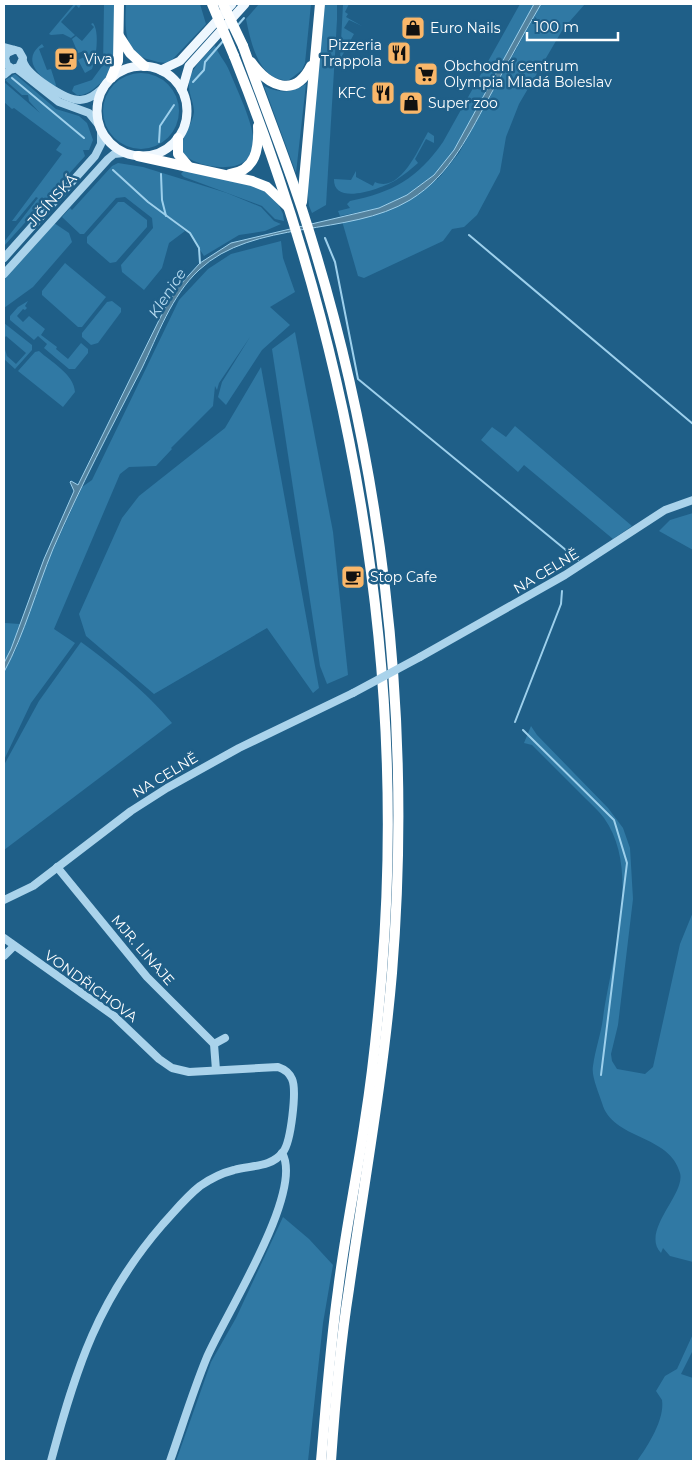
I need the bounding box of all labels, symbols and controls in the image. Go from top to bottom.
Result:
scale bar [527,10,618,42]
shop icon: Euro Nails [400,15,426,41]
text: 100 m [534,17,579,36]
place label: Euro Nails [430,19,501,37]
place label: Pizzeria Trappola [321,36,382,70]
restaurant icon: Pizzeria Trappola [386,40,412,66]
cafe icon: Viva [53,46,79,72]
place label: Viva [84,50,113,68]
place label: Obchodní centrum Olympia Mladá Boleslav [444,57,612,91]
supermarket icon: Obchodní centrum Olympia Mladá Boleslav [413,61,439,87]
restaurant icon: KFC [370,80,396,106]
place label: KFC [337,84,366,102]
shop icon: Super zoo [398,90,424,116]
place label: Super zoo [428,94,498,112]
street label: JIČÍNSKÁ [23,169,81,231]
water label: Klenice [144,265,190,321]
street label: NA CELNĚ [510,544,582,598]
cafe icon: Stop Cafe [340,564,366,590]
place label: Stop Cafe [370,568,437,586]
street label: NA CELNĚ [129,748,201,802]
street label: MJR. LINAJE [107,911,179,989]
street label: VONDŘICHOVA [41,946,142,1026]

